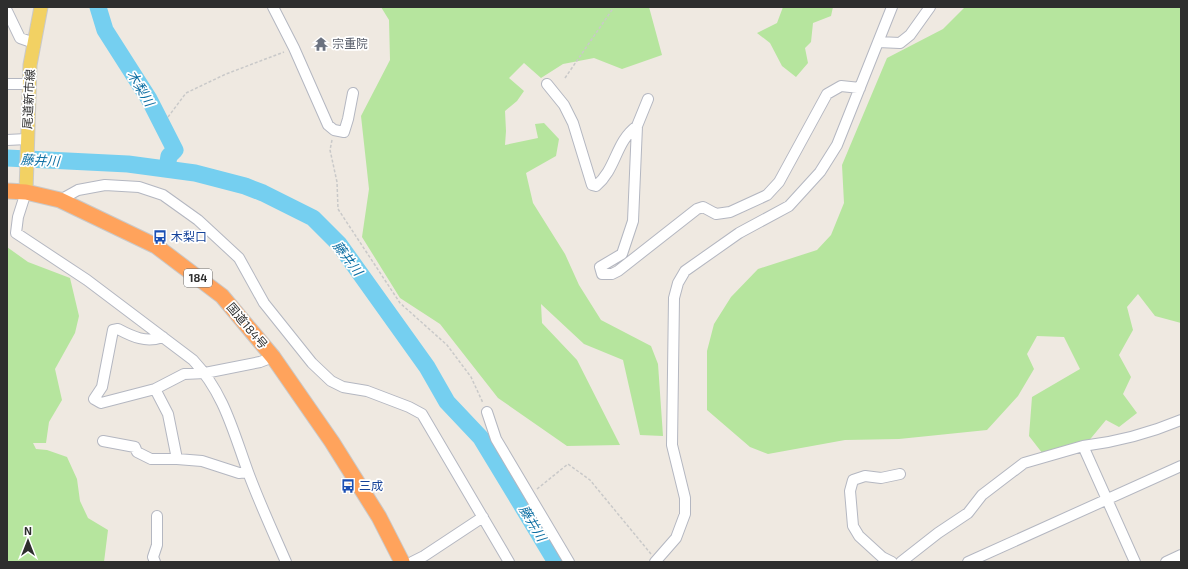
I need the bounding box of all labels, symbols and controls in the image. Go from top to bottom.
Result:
temple icon: 宗重院 [313,36,329,52]
place label: 宗重院 [332,36,368,50]
water label: 木梨川 [124,67,159,111]
street label: 尾道新市線 [19,69,37,129]
water label: 藤井川 [20,151,62,169]
bus stop icon: 木梨口 [152,229,168,245]
place label: 木梨口 [171,229,207,243]
water label: 藤井川 [330,238,367,280]
road number: 184 [184,269,212,287]
street label: 国道184号 [225,300,271,351]
bus stop icon: 三成 [340,478,356,494]
place label: 三成 [359,478,383,492]
water label: 藤井川 [516,502,551,546]
north arrow [8,521,48,561]
text: N [24,524,32,537]

